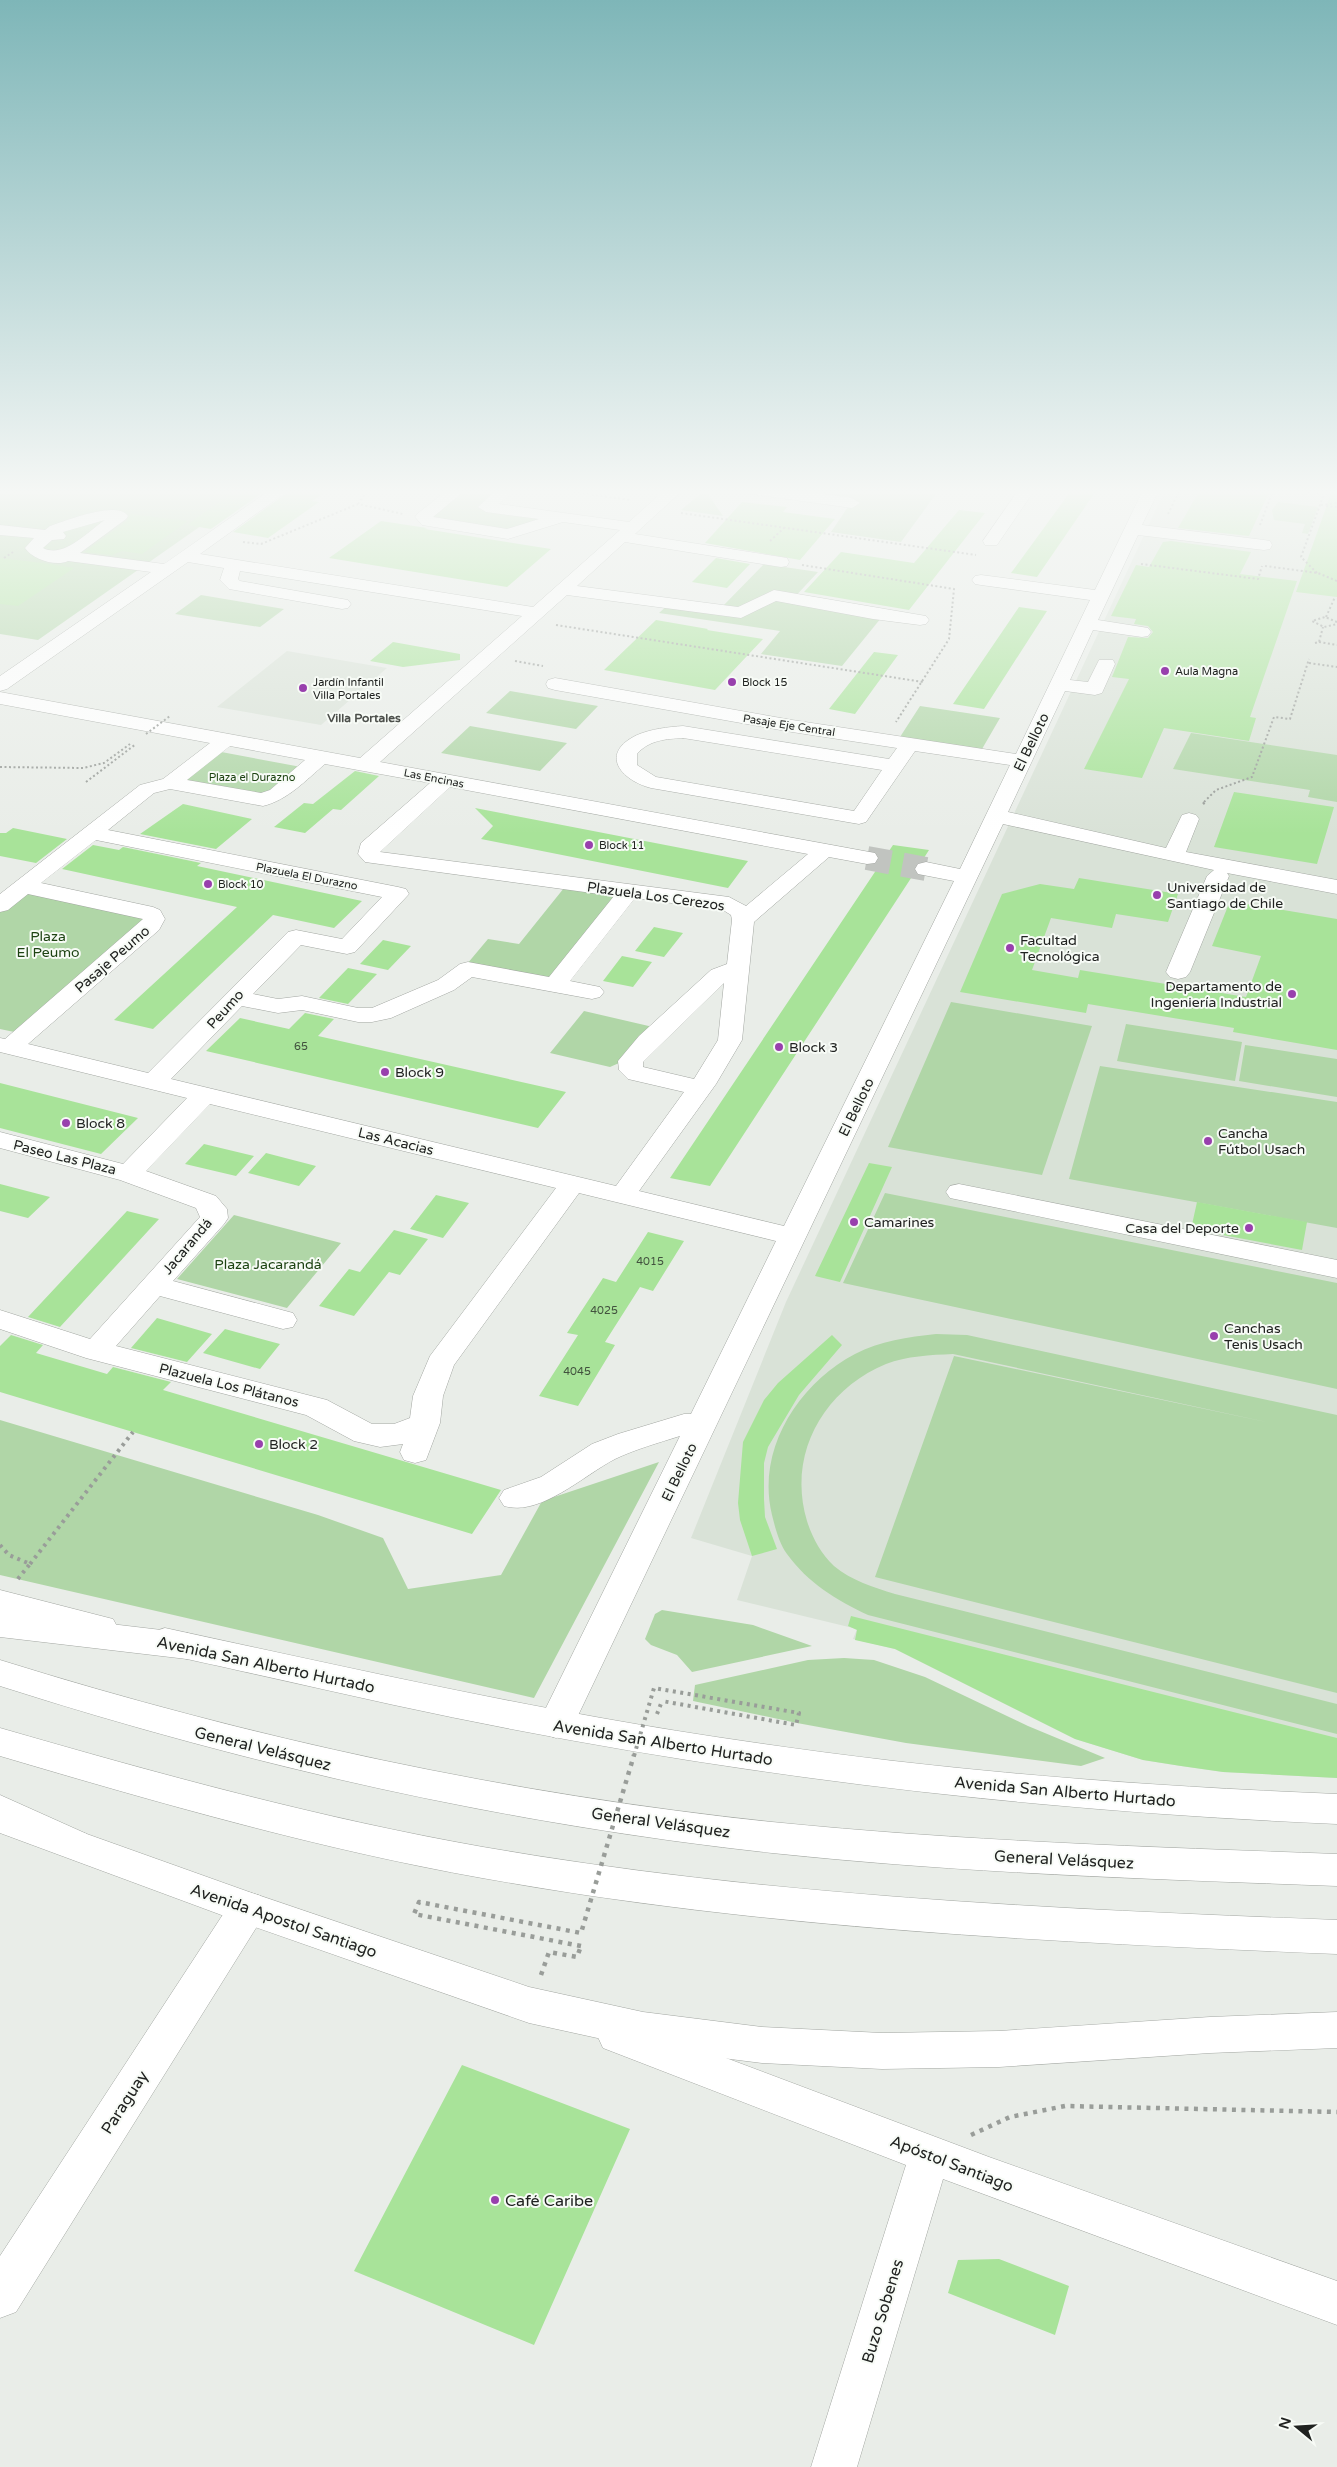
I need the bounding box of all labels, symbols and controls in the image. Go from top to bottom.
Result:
marker: Aula Magna [1159,665,1171,677]
place label: Aula Magna [1175,665,1238,678]
place label: Jardín Infantil Villa Portales [313,676,384,702]
marker: Block 15 [726,676,738,688]
place label: Block 15 [742,676,788,689]
marker: Jardín Infantil Villa Portales [297,682,309,694]
street label: El Belloto [1010,710,1053,774]
district label: Villa Portales [327,711,401,725]
street label: Pasaje Eje Central [742,712,836,739]
street label: Las Encinas [403,766,465,791]
park label: Plaza el Durazno [209,771,296,784]
marker: Block 11 [583,839,595,851]
place label: Block 11 [599,839,645,852]
street label: Plazuela El Durazno [255,860,359,893]
marker: Block 10 [202,878,214,890]
place label: Block 10 [218,878,264,891]
street label: Plazuela Los Cerezos [586,878,726,915]
place label: Universidad de Santiago de Chile [1167,879,1283,912]
marker: Universidad de Santiago de Chile [1151,889,1163,901]
street label: Pasaje Peumo [71,922,153,997]
park label: Plaza El Peumo [16,928,80,961]
place label: Facultad Tecnológica [1020,932,1100,965]
marker: Facultad Tecnológica [1004,942,1016,954]
place label: Departamento de Ingeniería Industrial [1151,978,1282,1011]
street label: Peumo [203,986,247,1032]
marker: Departamento de Ingeniería Industrial [1286,988,1298,1000]
place label: Block 3 [789,1039,838,1056]
house number: 65 [294,1040,308,1053]
marker: Block 3 [773,1041,785,1053]
place label: Block 9 [395,1064,444,1081]
marker: Block 9 [379,1066,391,1078]
street label: El Belloto [835,1075,878,1139]
place label: Block 8 [76,1115,125,1132]
marker: Block 8 [60,1117,72,1129]
street label: Las Acacias [356,1124,436,1159]
place label: Cancha Fútbol Usach [1218,1125,1305,1158]
marker: Cancha Fútbol Usach [1202,1135,1214,1147]
street label: Paseo Las Plaza [12,1136,118,1178]
place label: Camarines [864,1214,935,1231]
street label: Jacarandá [159,1215,216,1278]
marker: Camarines [848,1216,860,1228]
place label: Casa del Deporte [1125,1220,1239,1237]
marker: Casa del Deporte [1243,1222,1255,1234]
house number: 4015 [636,1255,664,1268]
park label: Plaza Jacarandá [214,1256,322,1273]
house number: 4025 [590,1304,618,1317]
place label: Canchas Tenis Usach [1224,1320,1303,1353]
marker: Canchas Tenis Usach [1208,1330,1220,1342]
street label: Plazuela Los Plátanos [157,1360,301,1411]
house number: 4045 [563,1365,591,1378]
place label: Block 2 [269,1436,318,1453]
marker: Block 2 [253,1438,265,1450]
street label: El Belloto [658,1440,701,1504]
street label: Avenida San Alberto Hurtado [155,1632,377,1698]
street label: Avenida San Alberto Hurtado [552,1716,774,1770]
street label: General Velásquez [192,1722,333,1776]
street label: Avenida San Alberto Hurtado [953,1772,1176,1812]
street label: General Velásquez [590,1803,732,1843]
street label: General Velásquez [993,1846,1134,1874]
street label: Avenida Apostol Santiago [188,1880,380,1962]
street label: Paraguay [97,2067,153,2138]
street label: Apóstol Santiago [887,2131,1016,2197]
place label: Café Caribe [505,2191,593,2211]
marker: Café Caribe [489,2194,501,2206]
street label: Buzo Sobenes [858,2257,908,2366]
north arrow [1272,2402,1322,2452]
text: N [1275,2415,1295,2431]

